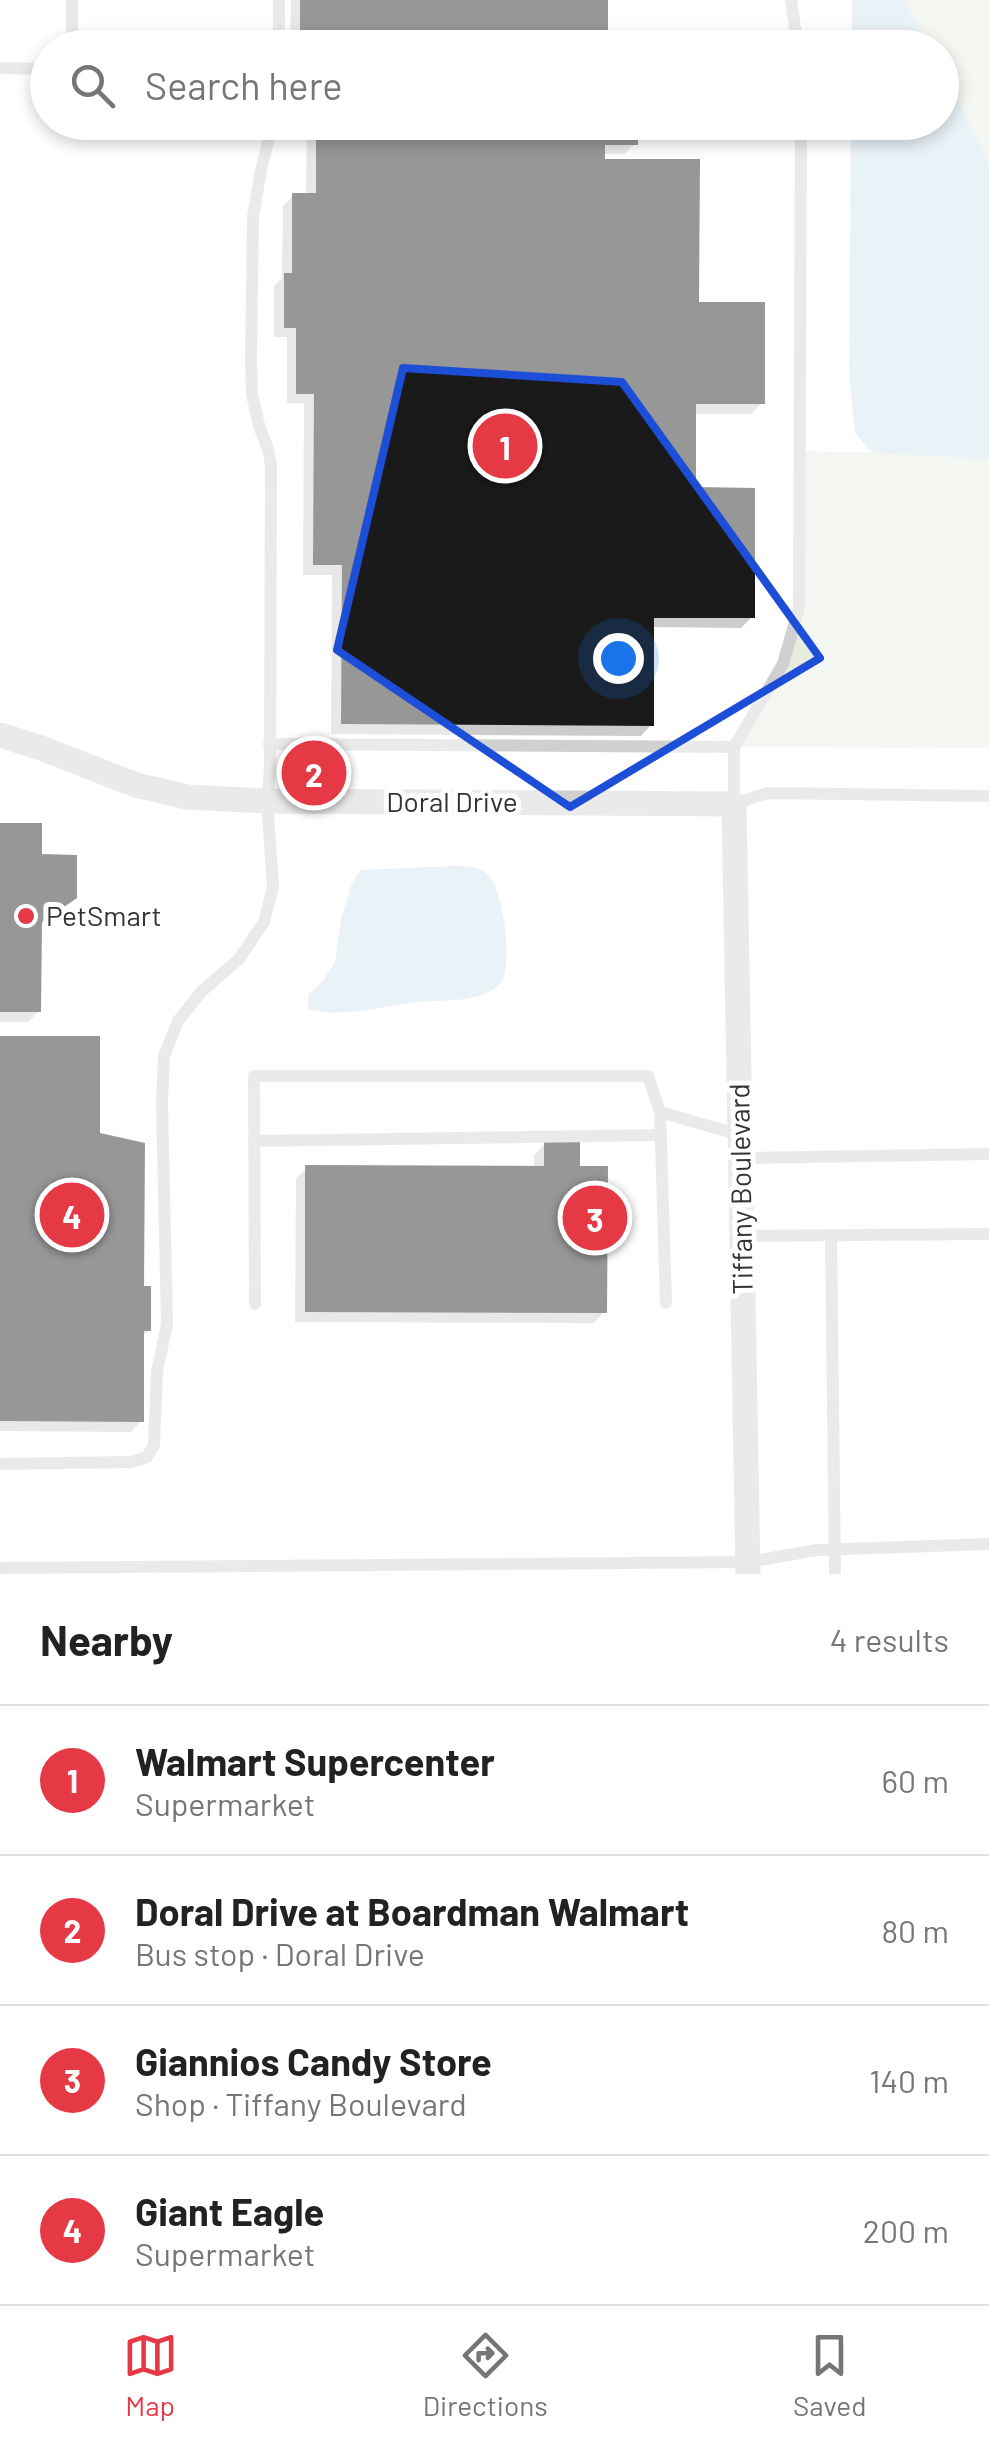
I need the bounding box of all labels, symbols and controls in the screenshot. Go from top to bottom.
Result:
search box [30,30,959,140]
icon: search [65,58,120,113]
text: Search here [145,62,343,108]
pin: 1 [472,408,538,484]
your location [593,633,644,684]
pin: 2 [282,736,346,810]
street label: Doral Drive [386,784,518,818]
place label: PetSmart [46,898,162,932]
marker: PetSmart [15,905,37,927]
street label: Tiffany Boulevard [721,1083,759,1295]
pin: 4 [40,1178,104,1252]
pin: 3 [562,1180,628,1256]
text: Nearby [40,1614,173,1664]
text: 4 results [830,1620,949,1658]
text: Walmart Supercenter [135,1738,495,1784]
text: 1 [67,1761,78,1799]
text: 60 m [882,1761,949,1799]
text: Supermarket [135,1784,315,1822]
text: Doral Drive at Boardman Walmart [135,1888,689,1934]
text: 2 [64,1911,81,1949]
text: 80 m [881,1911,949,1949]
text: Bus stop · Doral Drive [135,1934,425,1972]
text: Giannios Candy Store [135,2038,492,2084]
text: 3 [64,2061,81,2099]
text: 140 m [869,2061,949,2099]
text: Shop · Tiffany Boulevard [135,2084,467,2122]
text: Giant Eagle [135,2188,324,2234]
text: 4 [63,2211,82,2249]
text: 200 m [863,2211,949,2249]
text: Supermarket [135,2234,315,2272]
tab: Map [123,2328,178,2422]
tab: Directions [423,2328,548,2422]
tab: Saved [793,2328,866,2422]

